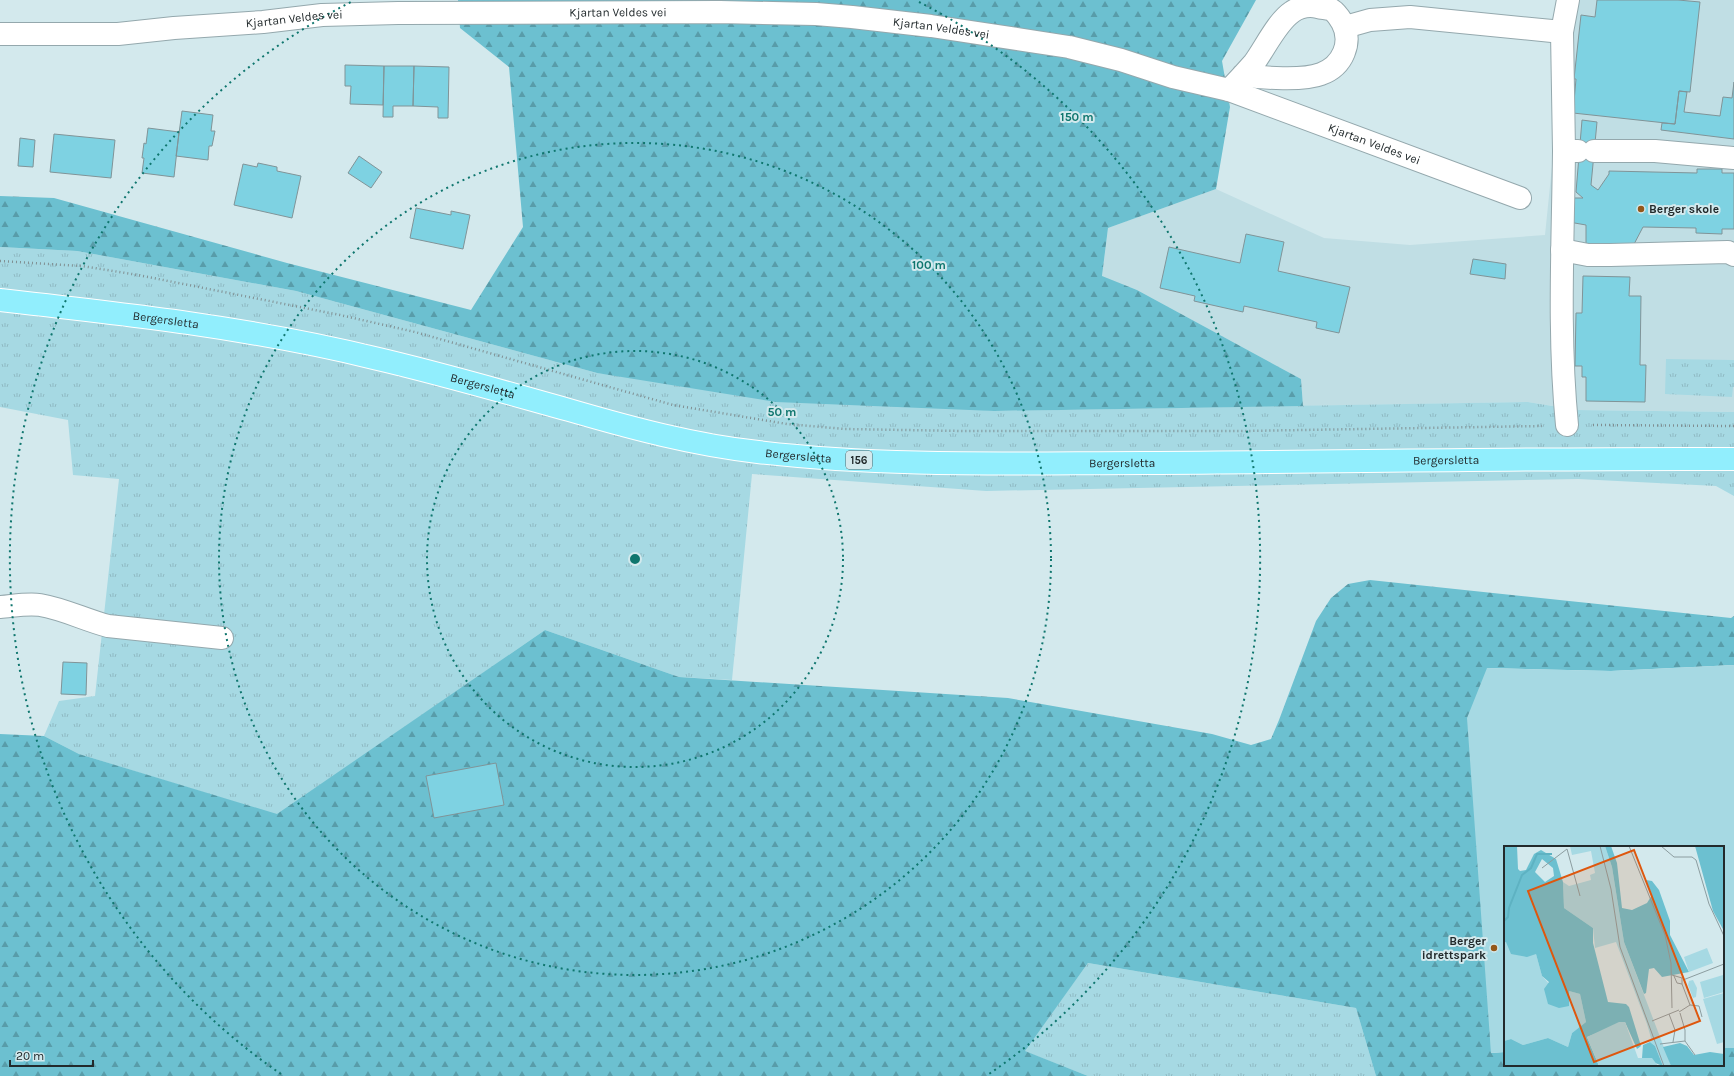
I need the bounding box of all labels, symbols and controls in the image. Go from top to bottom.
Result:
street label: Kjartan Veldes vei [569,5,667,19]
street label: Kjartan Veldes vei [245,7,343,30]
street label: Kjartan Veldes vei [892,15,990,42]
text: 150 m [1060,110,1094,124]
street label: Kjartan Veldes vei [1326,120,1422,167]
place label: Berger skole [1649,202,1719,216]
marker: Berger skole [1636,204,1646,214]
text: 100 m [912,258,946,272]
street label: Bergersletta [132,309,200,332]
street label: Bergersletta [449,370,517,402]
text: 50 m [768,405,797,419]
street label: Bergersletta [764,446,832,466]
road number: 156 [846,451,872,469]
street label: Bergersletta [1413,453,1480,468]
street label: Bergersletta [1089,456,1156,470]
centre of rings [628,552,642,566]
inset map [1504,846,1724,1066]
place label: Berger idrettspark [1422,934,1486,962]
marker: Berger idrettspark [1489,943,1499,953]
scale bar [10,1042,93,1068]
text: 20 m [16,1049,44,1063]

